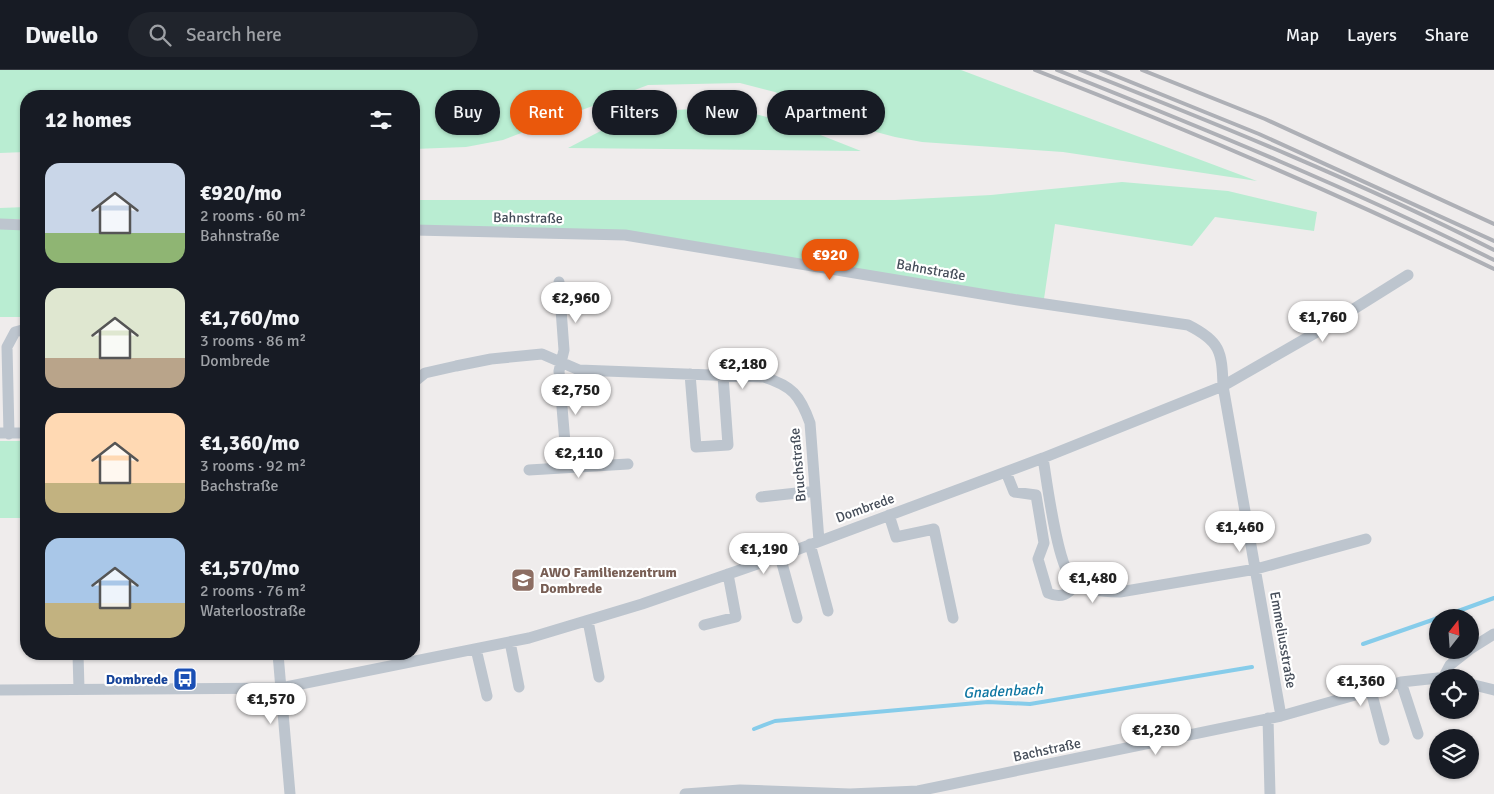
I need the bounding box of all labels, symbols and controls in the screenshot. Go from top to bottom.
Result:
search box [128,12,478,57]
text: Dwello [25,20,98,50]
icon: search [146,21,174,49]
text: Search here [186,23,282,47]
text: Map [1286,24,1319,46]
text: Layers [1347,24,1397,46]
text: Share [1425,24,1469,46]
chip: Buy [435,90,500,135]
chip: Rent [510,90,582,135]
chip: Filters [592,90,677,135]
chip: New [687,90,757,135]
chip: Apartment [767,90,885,135]
icon: filters [367,106,395,134]
text: 12 homes [45,107,131,133]
text: €920/mo [200,180,282,206]
icon: home [85,183,145,243]
text: 2 rooms · 60 m² [200,206,306,226]
street label: Bahnstraße [493,209,563,227]
text: Bahnstraße [200,226,280,246]
pin: €920 [800,238,860,281]
text: €920 [813,245,847,265]
street label: Bahnstraße [895,256,967,284]
pin: €2,960 [535,282,617,324]
text: €2,960 [552,288,600,308]
pin: €1,760 [1282,300,1364,343]
text: €1,760/mo [200,305,299,331]
text: €1,760 [1299,307,1347,327]
icon: home [85,308,145,368]
text: 3 rooms · 86 m² [200,331,306,351]
pin: €2,180 [702,348,784,390]
text: Dombrede [200,351,270,371]
text: €2,180 [719,354,767,374]
pin: €2,750 [535,374,617,416]
text: €2,750 [552,380,600,400]
street label: Bruchstraße [786,427,810,503]
text: €1,360/mo [200,430,299,456]
icon: home [85,433,145,493]
pin: €2,110 [538,436,620,479]
text: €2,110 [555,443,603,463]
text: 3 rooms · 92 m² [200,456,306,476]
text: Bachstraße [200,476,279,496]
street label: Dombrede [833,490,897,526]
pin: €1,460 [1199,510,1281,553]
text: €1,460 [1216,517,1264,537]
pin: €1,190 [723,532,805,575]
text: €1,190 [740,539,788,559]
text: €1,570/mo [200,555,299,581]
icon: home [85,558,145,618]
pin: €1,480 [1052,562,1134,604]
place label: AWO Familienzentrum Dombrede [540,564,677,597]
school or university icon: AWO Familienzentrum Dombrede [510,567,536,593]
text: €1,480 [1069,568,1117,588]
text: 2 rooms · 76 m² [200,581,306,601]
street label: Emmeliusstraße [1266,590,1300,690]
text: Waterloostraße [200,601,306,621]
north arrow [1429,609,1479,659]
map controls [1429,609,1479,779]
pin: €1,360 [1320,664,1402,707]
bus stop icon: Dombrede [172,666,198,692]
button: locate [1429,669,1479,719]
place label: Dombrede [106,671,168,688]
text: €1,360 [1337,671,1385,691]
water label: Gnadenbach [963,680,1044,702]
pin: €1,570 [230,682,312,725]
text: €1,570 [247,689,295,709]
pin: €1,230 [1115,714,1197,756]
text: €1,230 [1132,720,1180,740]
button: layers [1429,729,1479,779]
street label: Bachstraße [1012,735,1082,765]

